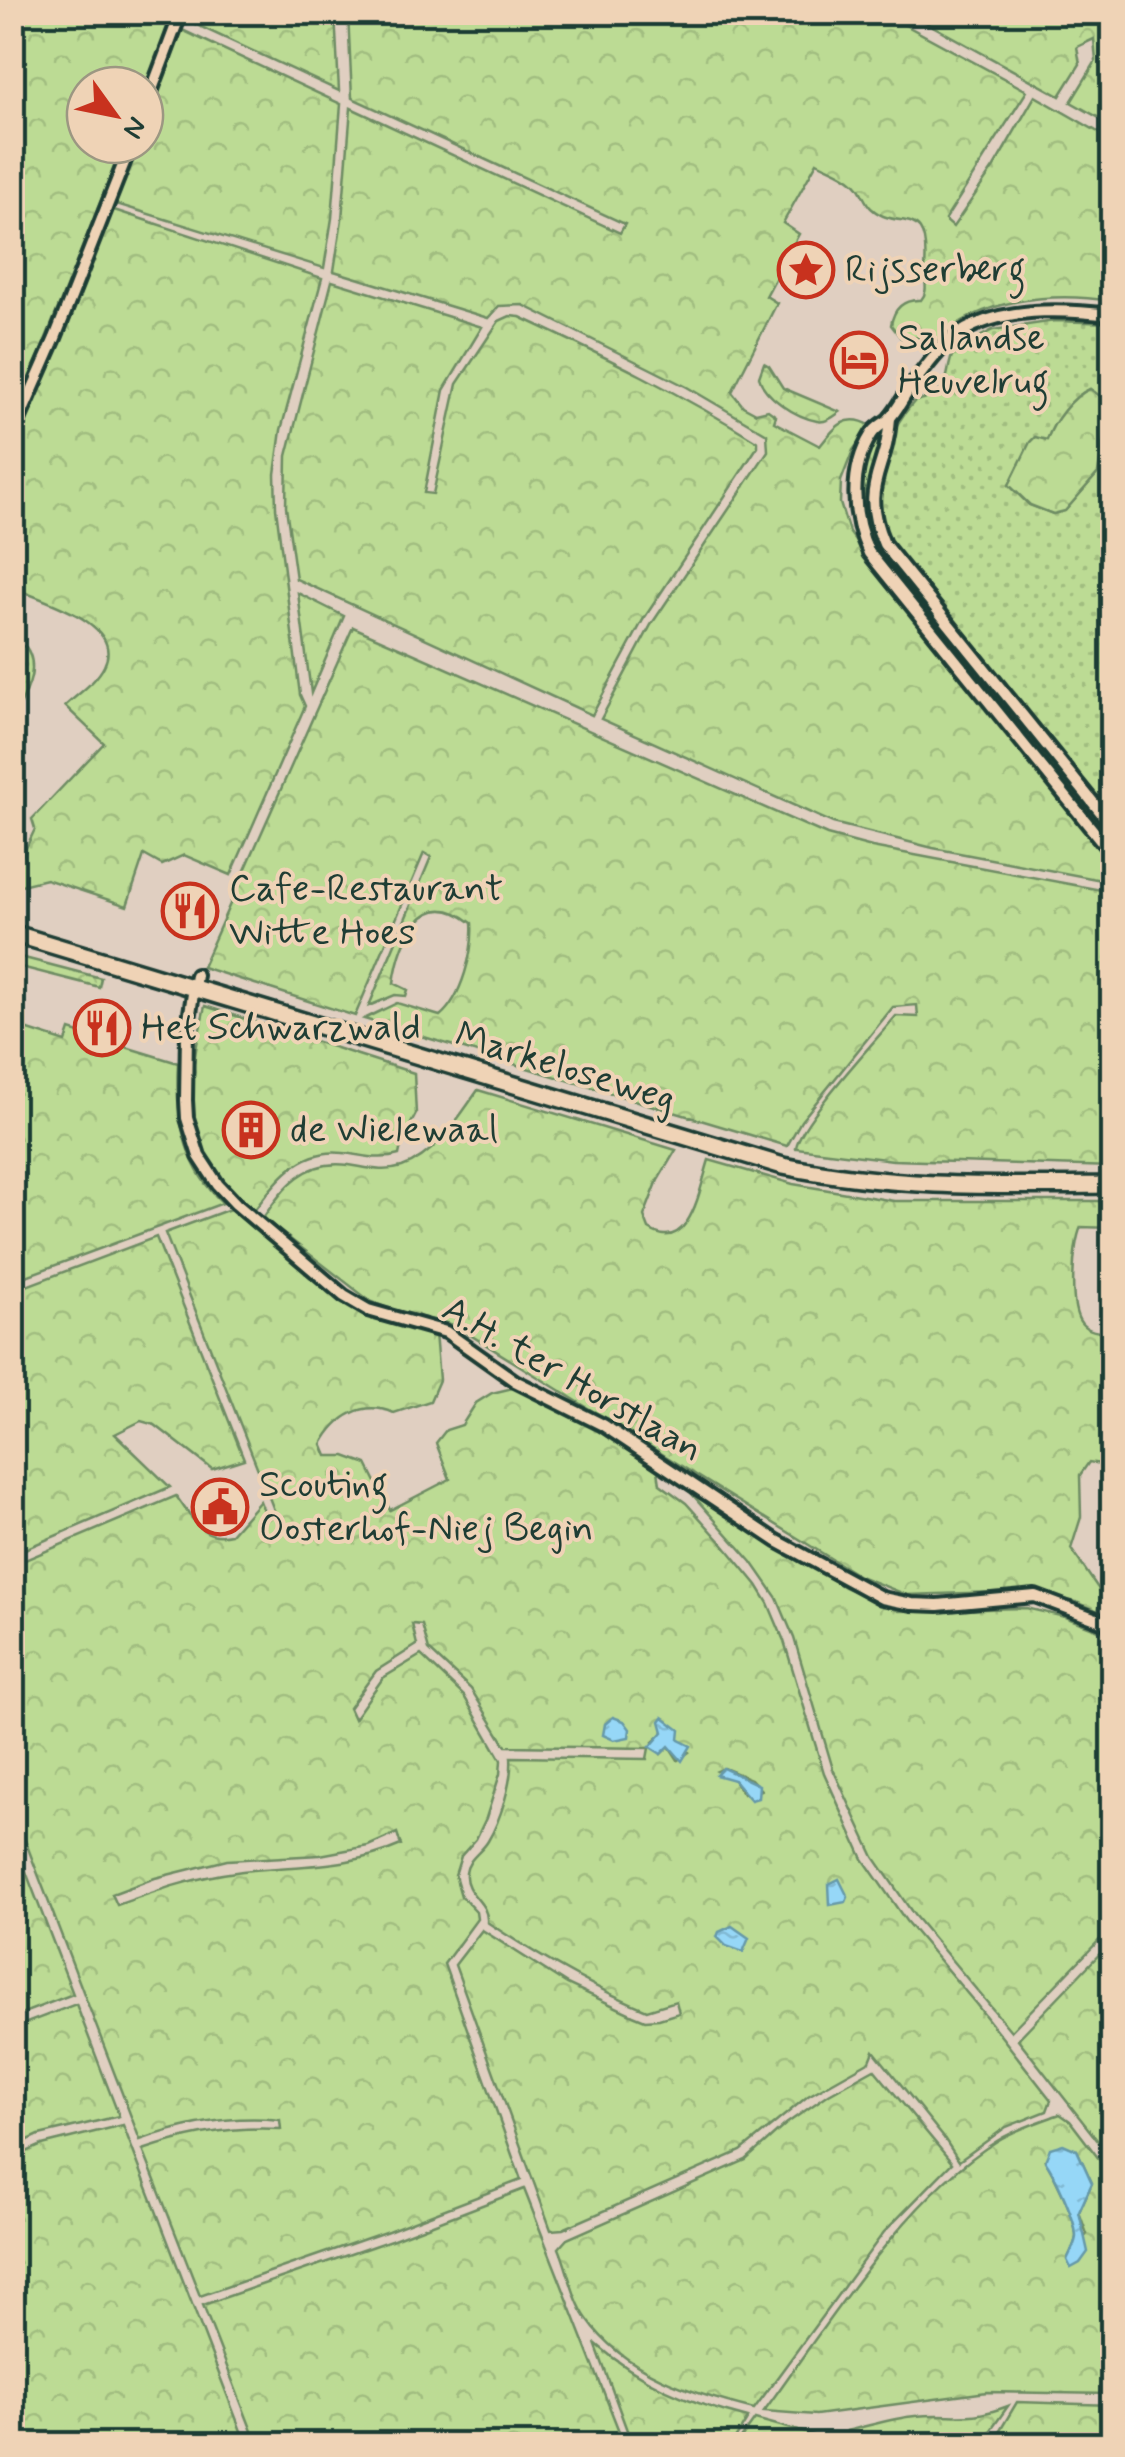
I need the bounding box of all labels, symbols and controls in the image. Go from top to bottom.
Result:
north arrow [65,65,165,165]
text: N [113,109,154,145]
place icon: Rijsserberg [776,240,836,300]
place label: Rijsserberg [845,246,1026,299]
place label: Sallandse Heuvelrug [898,314,1049,411]
hotel icon: Sallandse Heuvelrug [829,330,889,390]
place label: Cafe-Restaurant Witte Hoes [229,865,503,958]
restaurant icon: Cafe-Restaurant Witte Hoes [160,881,220,941]
restaurant icon: Het Schwarzwald [72,998,132,1058]
place label: Het Schwarzwald [141,1004,421,1053]
street label: Markeloseweg [449,1011,681,1125]
building icon: de Wielewaal [221,1100,281,1160]
place label: de Wielewaal [290,1106,498,1155]
street label: A.H. ter Horstlaan [433,1285,711,1475]
place label: Scouting Oosterhof-Niej Begin [259,1461,593,1554]
public building icon: Scouting Oosterhof-Niej Begin [190,1477,250,1537]

